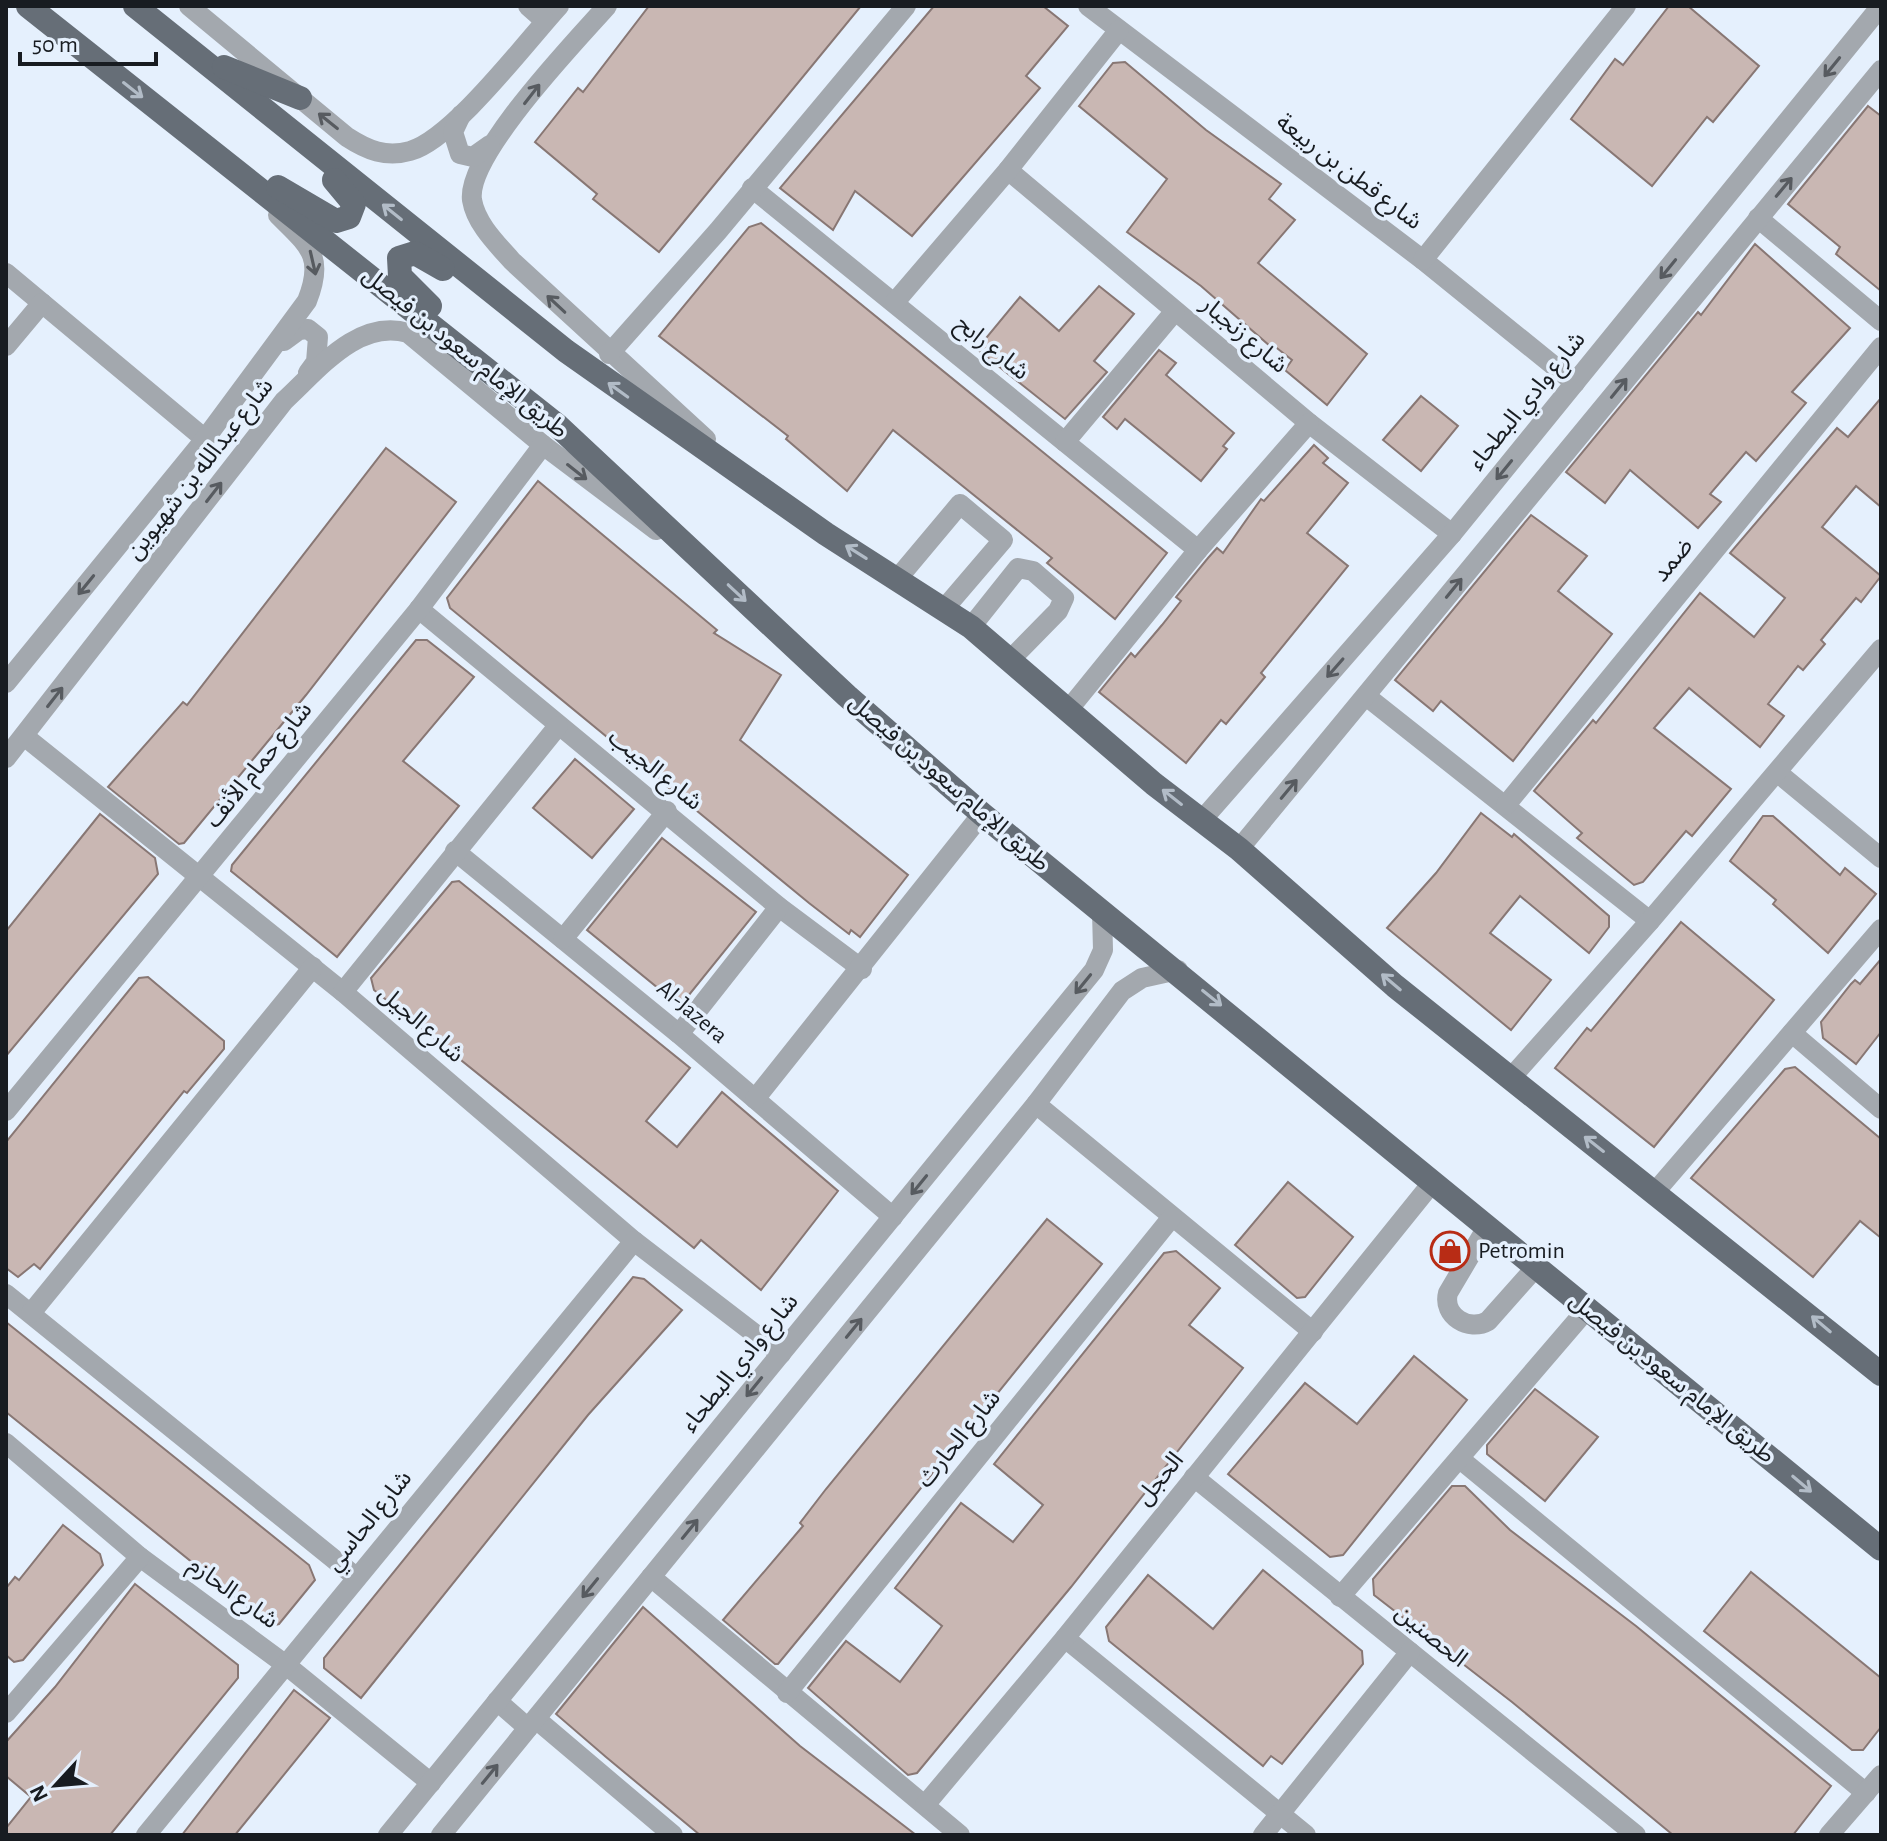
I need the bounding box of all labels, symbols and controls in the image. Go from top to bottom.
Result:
scale bar [20,16,156,66]
text: 50 m [32,33,78,57]
one-way arrow [1823,56,1841,76]
one-way arrow [122,81,143,99]
one-way arrow [523,84,541,105]
street label: شارع قطن بن ربيعة [1269,110,1426,238]
one-way arrow [318,112,339,130]
one-way arrow [1775,177,1793,198]
one-way arrow [382,203,403,220]
one-way arrow [306,250,321,276]
one-way arrow [1659,258,1677,278]
street label: طريق الإمام سعود بن فيصل [355,263,572,447]
street label: شارع زنجبار [1193,292,1292,381]
one-way arrow [546,295,566,314]
street label: شارع رابح [948,311,1033,388]
street label: شارع وادي البطحاء [1464,327,1594,478]
street label: شارع عبدالله بن شهيوين [122,374,281,567]
one-way arrow [1610,378,1628,398]
one-way arrow [608,382,630,398]
one-way arrow [1495,459,1513,480]
one-way arrow [566,463,587,480]
one-way arrow [205,482,222,503]
street label: ضمد [1648,534,1698,586]
one-way arrow [845,544,868,560]
one-way arrow [77,574,95,594]
one-way arrow [1445,579,1463,599]
one-way arrow [727,584,747,602]
one-way arrow [1326,657,1344,677]
one-way arrow [46,687,63,708]
street label: طريق الإمام سعود بن فيصل [841,690,1054,880]
street label: شارع حمام الأنف [199,696,321,835]
street label: شارع الجيب [601,725,707,818]
one-way arrow [1280,779,1298,800]
one-way arrow [1161,789,1183,806]
one-way arrow [1074,973,1092,994]
one-way arrow [1381,973,1402,991]
street label: Al-Jazera [652,976,732,1048]
street label: شارع الجيل [371,981,468,1070]
one-way arrow [1201,989,1222,1007]
one-way arrow [1584,1136,1605,1153]
one-way arrow [910,1174,928,1195]
shop icon: Petromin [1429,1230,1471,1272]
place label: Petromin [1478,1239,1565,1263]
street label: طريق الإمام سعود بن فيصل [1562,1288,1779,1472]
street label: شارع وادي البطحاء [677,1289,807,1440]
one-way arrow [1811,1315,1832,1333]
one-way arrow [845,1318,863,1339]
one-way arrow [745,1376,763,1396]
street label: شارع الحارث [913,1386,1008,1495]
street label: الحجل [1132,1448,1188,1510]
street label: شارع الحاسي [321,1466,421,1579]
one-way arrow [1791,1475,1812,1492]
one-way arrow [681,1519,698,1540]
street label: شارع الحازم [181,1553,282,1637]
one-way arrow [581,1577,598,1598]
street label: الحصنين [1390,1600,1471,1672]
north arrow [16,1745,96,1825]
one-way arrow [481,1765,499,1785]
text: N [26,1782,52,1805]

